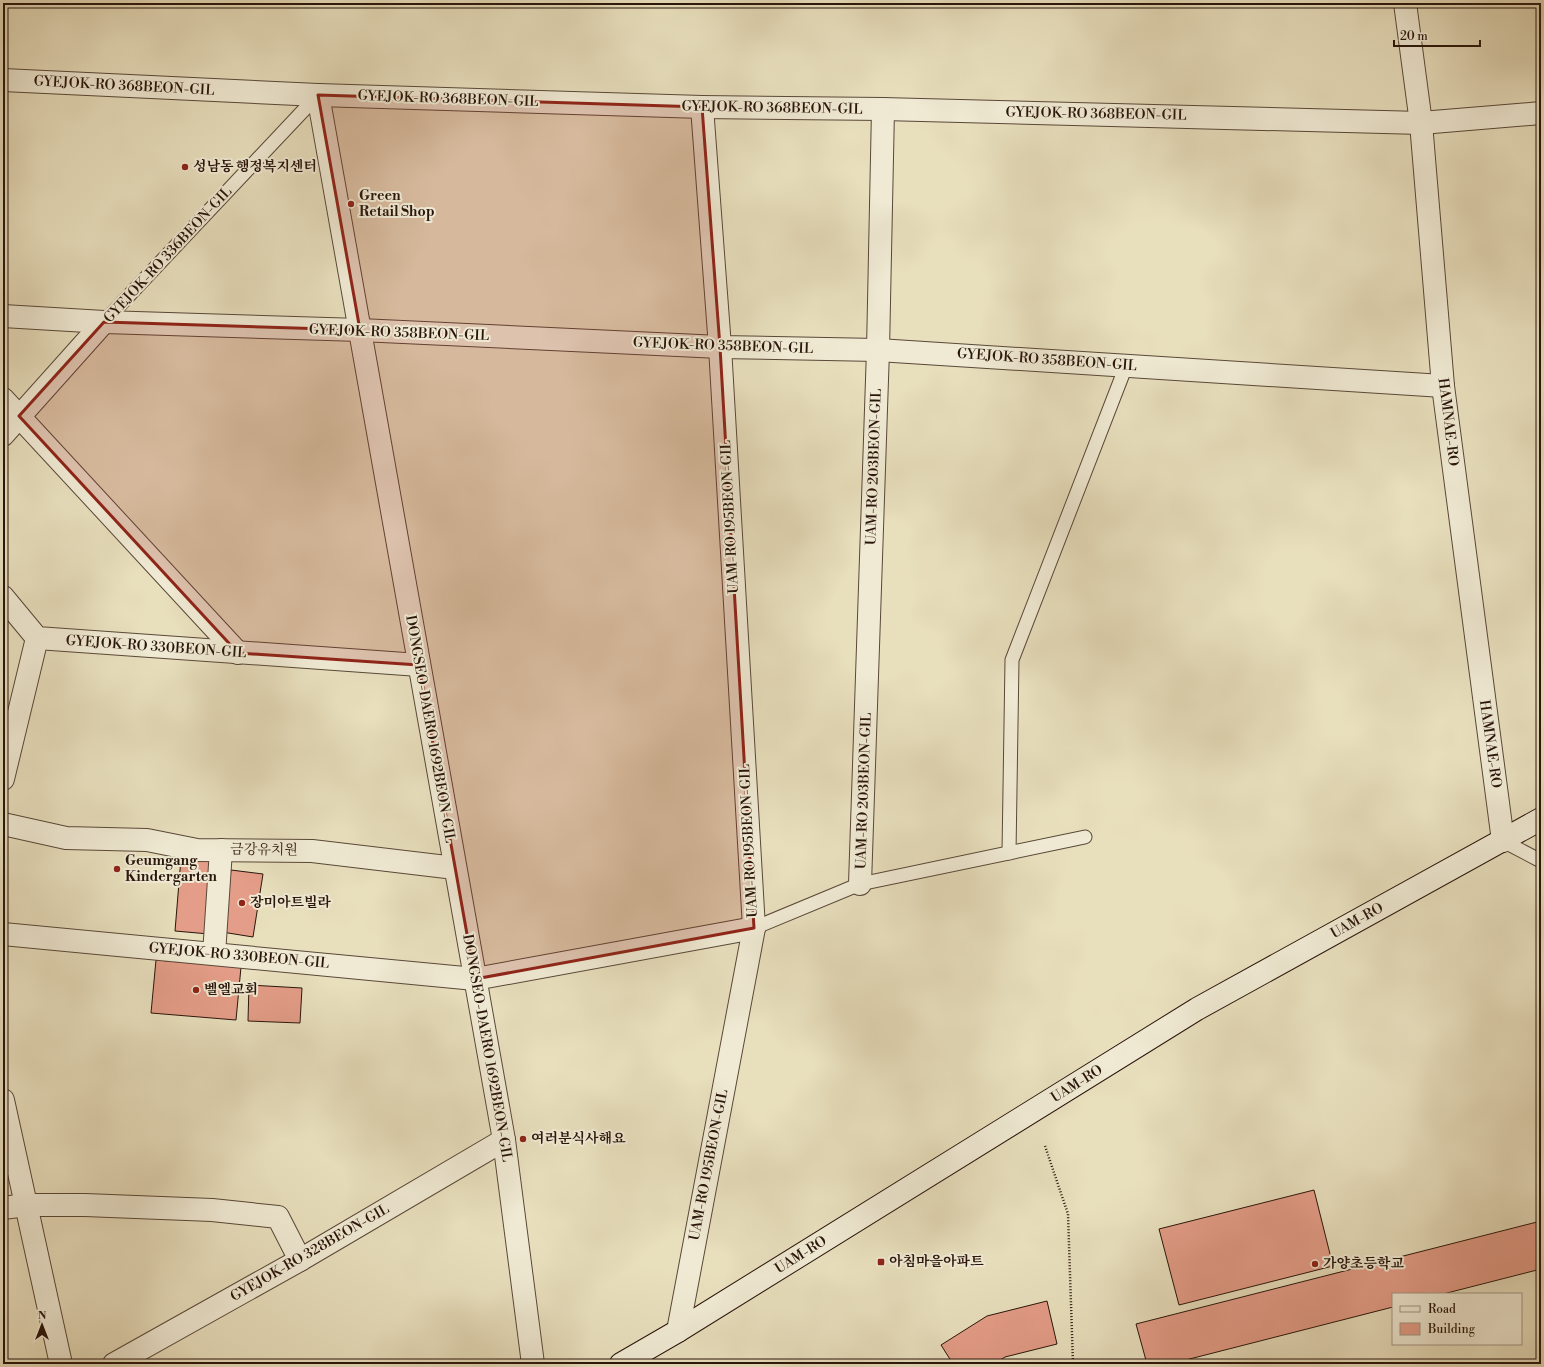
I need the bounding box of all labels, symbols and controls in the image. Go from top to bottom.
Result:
scale bar [1394,22,1480,48]
text: 20 m [1400,29,1428,44]
street label: GYEJOK-RO 368BEON-GIL [33,72,215,100]
street label: GYEJOK-RO 368BEON-GIL [357,87,539,111]
street label: GYEJOK-RO 368BEON-GIL [681,97,863,119]
street label: GYEJOK-RO 368BEON-GIL [1005,103,1187,125]
place label: 성남동 행정복지센터 [193,158,317,176]
marker: 성남동 행정복지센터 [180,162,190,172]
street label: GYEJOK-RO 336BEON-GIL [100,183,236,327]
place label: Green Retail Shop [359,187,435,221]
marker: Green Retail Shop [346,199,356,209]
street label: GYEJOK-RO 358BEON-GIL [309,321,489,345]
street label: GYEJOK-RO 358BEON-GIL [633,334,813,358]
street label: GYEJOK-RO 358BEON-GIL [956,345,1138,375]
street label: HAMNAE-RO [1434,377,1462,467]
street label: UAM-RO 203BEON-GIL [862,388,886,546]
street label: UAM-RO 195BEON-GIL [717,440,743,594]
street label: DONGSEO-DAERO 1692BEON-GIL [401,614,459,844]
street label: GYEJOK-RO 330BEON-GIL [65,632,247,662]
street label: HAMNAE-RO [1475,699,1505,789]
street label: UAM-RO 203BEON-GIL [852,712,876,870]
street label: UAM-RO 195BEON-GIL [736,764,762,918]
street label: 금강유치원 [230,840,298,860]
place label: Geumgang Kindergarten [125,852,217,886]
marker: Geumgang Kindergarten [112,864,122,874]
place label: 장미아트빌라 [250,894,332,912]
marker: 장미아트빌라 [237,898,247,908]
street label: UAM-RO [1327,899,1387,943]
street label: DONGSEO-DAERO 1692BEON-GIL [458,933,516,1163]
street label: GYEJOK-RO 330BEON-GIL [148,939,330,973]
place label: 벨엘교회 [204,981,258,999]
marker: 벨엘교회 [191,985,201,995]
street label: UAM-RO [1048,1061,1106,1107]
street label: UAM-RO 195BEON-GIL [686,1088,732,1242]
place label: 여러분식사해요 [531,1130,626,1148]
marker: 여러분식사해요 [518,1134,528,1144]
street label: GYEJOK-RO 328BEON-GIL [227,1200,393,1306]
street label: UAM-RO [772,1232,830,1278]
place label: 아침마을아파트 [889,1253,984,1271]
place label: 가양초등학교 [1323,1255,1405,1273]
marker: 아침마을아파트 [876,1257,886,1267]
marker: 가양초등학교 [1310,1259,1320,1269]
legend [1392,1293,1522,1345]
text: Road [1428,1302,1456,1317]
north arrow [22,1305,62,1345]
text: N [38,1309,47,1323]
text: Building [1427,1322,1476,1337]

